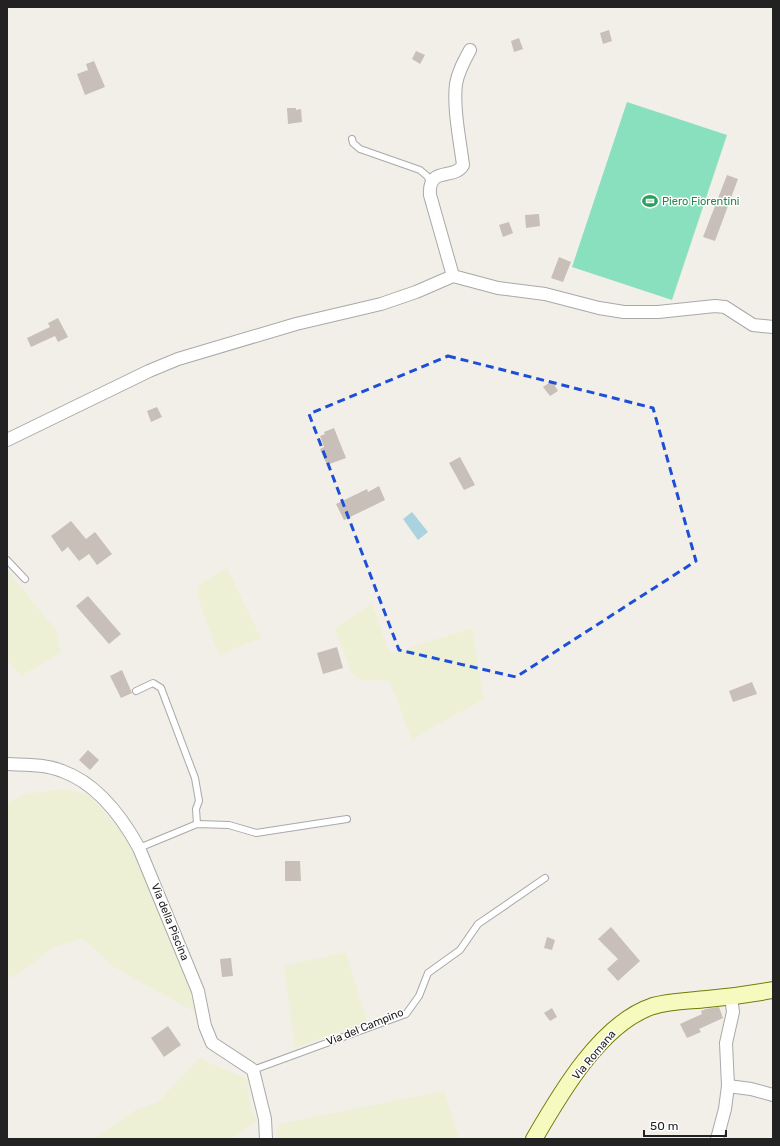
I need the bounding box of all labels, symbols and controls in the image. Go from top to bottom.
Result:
sports icon: Piero Fiorentini [641,192,659,210]
place label: Piero Fiorentini [662,195,739,208]
street label: Via della Piscina [149,881,191,963]
street label: Via del Campino [325,1006,405,1048]
street label: Via Romana [570,1028,618,1082]
scale bar [644,1112,726,1138]
text: 50 m [650,1119,678,1133]

